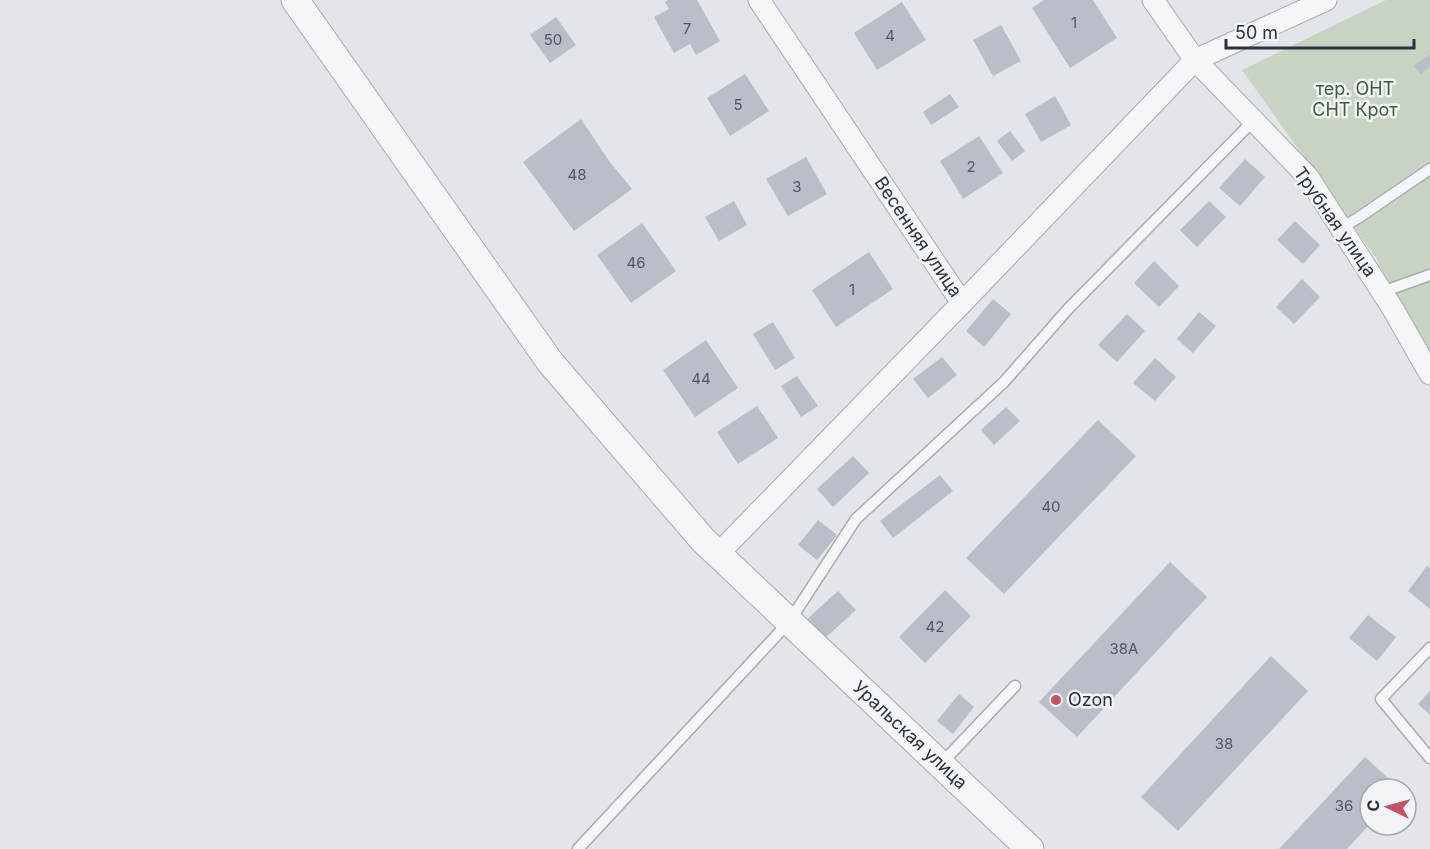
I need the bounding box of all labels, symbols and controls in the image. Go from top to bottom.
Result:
scale bar [1226,12,1414,50]
house number: 1 [1071,13,1077,32]
house number: 7 [683,19,691,38]
text: 50 m [1235,22,1278,43]
house number: 4 [885,26,895,45]
house number: 50 [544,30,562,49]
park label: тер. ОНТ СНТ Крот [1312,78,1398,120]
house number: 5 [733,95,743,114]
house number: 2 [966,157,976,176]
street label: Трубная улица [1290,163,1381,281]
house number: 48 [568,165,586,184]
street label: Весенняя улица [870,173,966,301]
house number: 3 [792,177,802,196]
house number: 46 [627,253,646,272]
house number: 1 [849,280,855,299]
house number: 44 [691,369,711,388]
house number: 40 [1041,497,1061,516]
house number: 42 [926,617,944,636]
house number: 38А [1110,639,1138,658]
street label: Уральская улица [849,676,972,793]
place label: Ozon [1068,689,1113,710]
marker: Ozon [1049,693,1063,707]
house number: 38 [1215,734,1233,753]
north arrow [1358,777,1418,837]
house number: 36 [1335,796,1353,815]
text: С [1363,799,1384,812]

